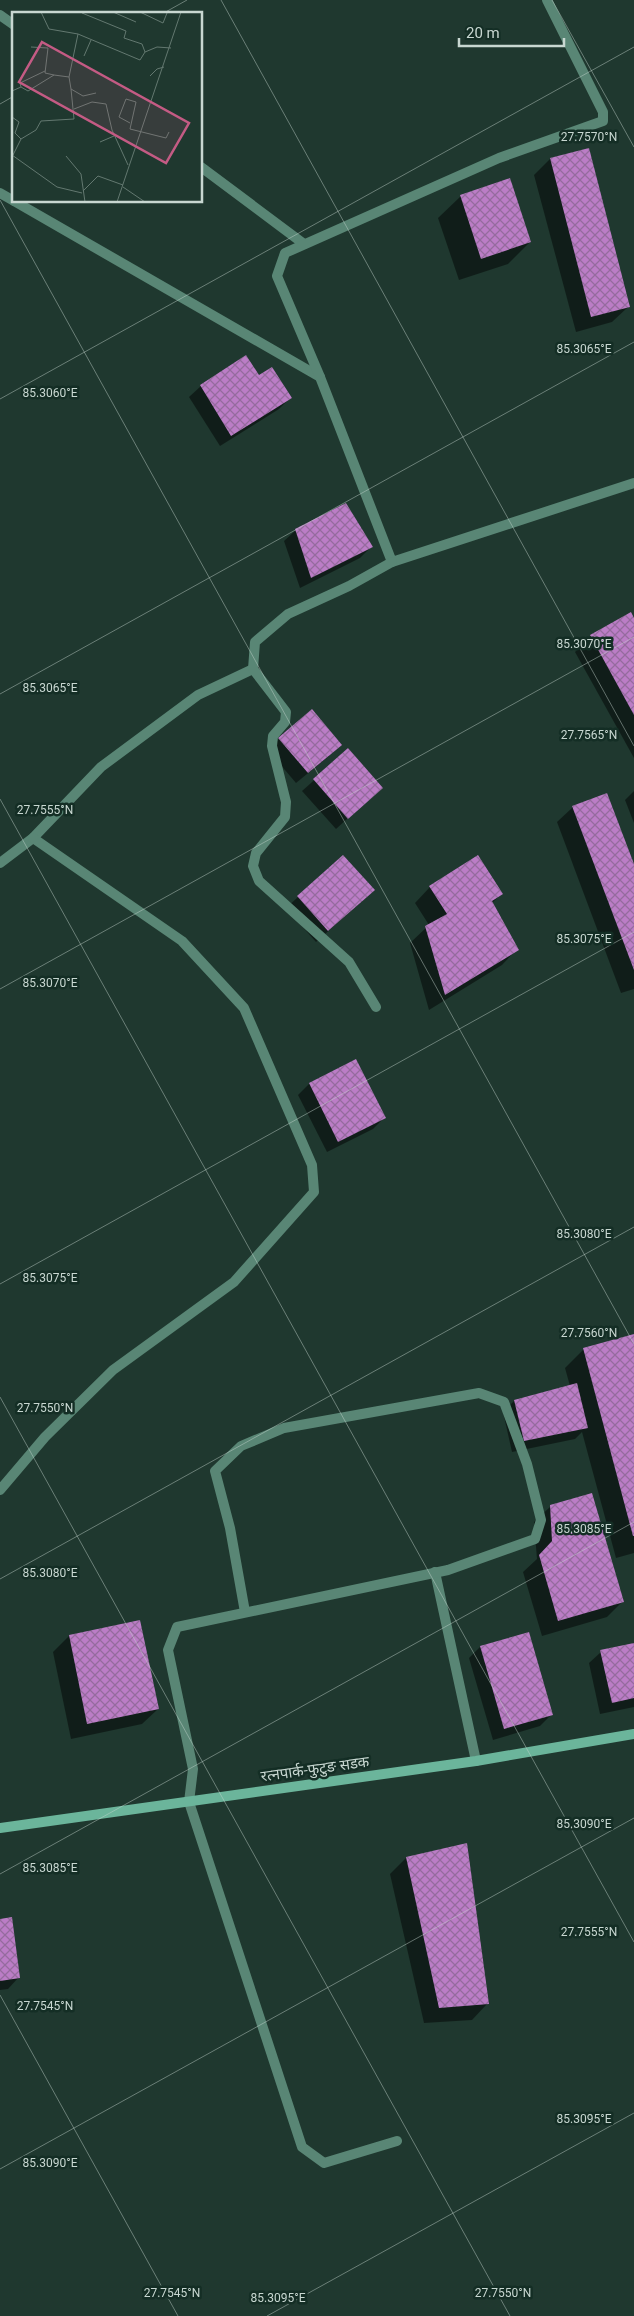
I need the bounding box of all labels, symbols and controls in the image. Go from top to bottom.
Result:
inset map [12,12,202,202]
scale bar [459,15,564,47]
text: 20 m [466,24,500,42]
text: 27.7570°N [561,130,617,144]
text: 85.3065°E [557,342,612,356]
text: 85.3060°E [23,386,78,400]
text: 85.3070°E [557,637,612,651]
text: 85.3065°E [23,681,78,695]
text: 27.7565°N [561,728,617,742]
text: 27.7555°N [17,803,73,817]
text: 85.3075°E [557,932,612,946]
text: 85.3070°E [23,976,78,990]
text: 85.3080°E [557,1227,612,1241]
text: 85.3075°E [23,1271,78,1285]
text: 27.7560°N [561,1326,617,1340]
text: 27.7550°N [17,1401,73,1415]
text: 85.3085°E [557,1522,612,1536]
text: 85.3080°E [23,1566,78,1580]
street label: रत्नपार्क-फुटुङ सडक [260,1752,371,1787]
text: 85.3090°E [557,1817,612,1831]
text: 85.3085°E [23,1861,78,1875]
text: 27.7555°N [561,1925,617,1939]
text: 27.7545°N [17,1999,73,2013]
text: 85.3095°E [557,2112,612,2126]
text: 85.3090°E [23,2156,78,2170]
text: 27.7545°N [144,2286,200,2300]
text: 27.7550°N [475,2286,531,2300]
text: 85.3095°E [251,2291,306,2305]

